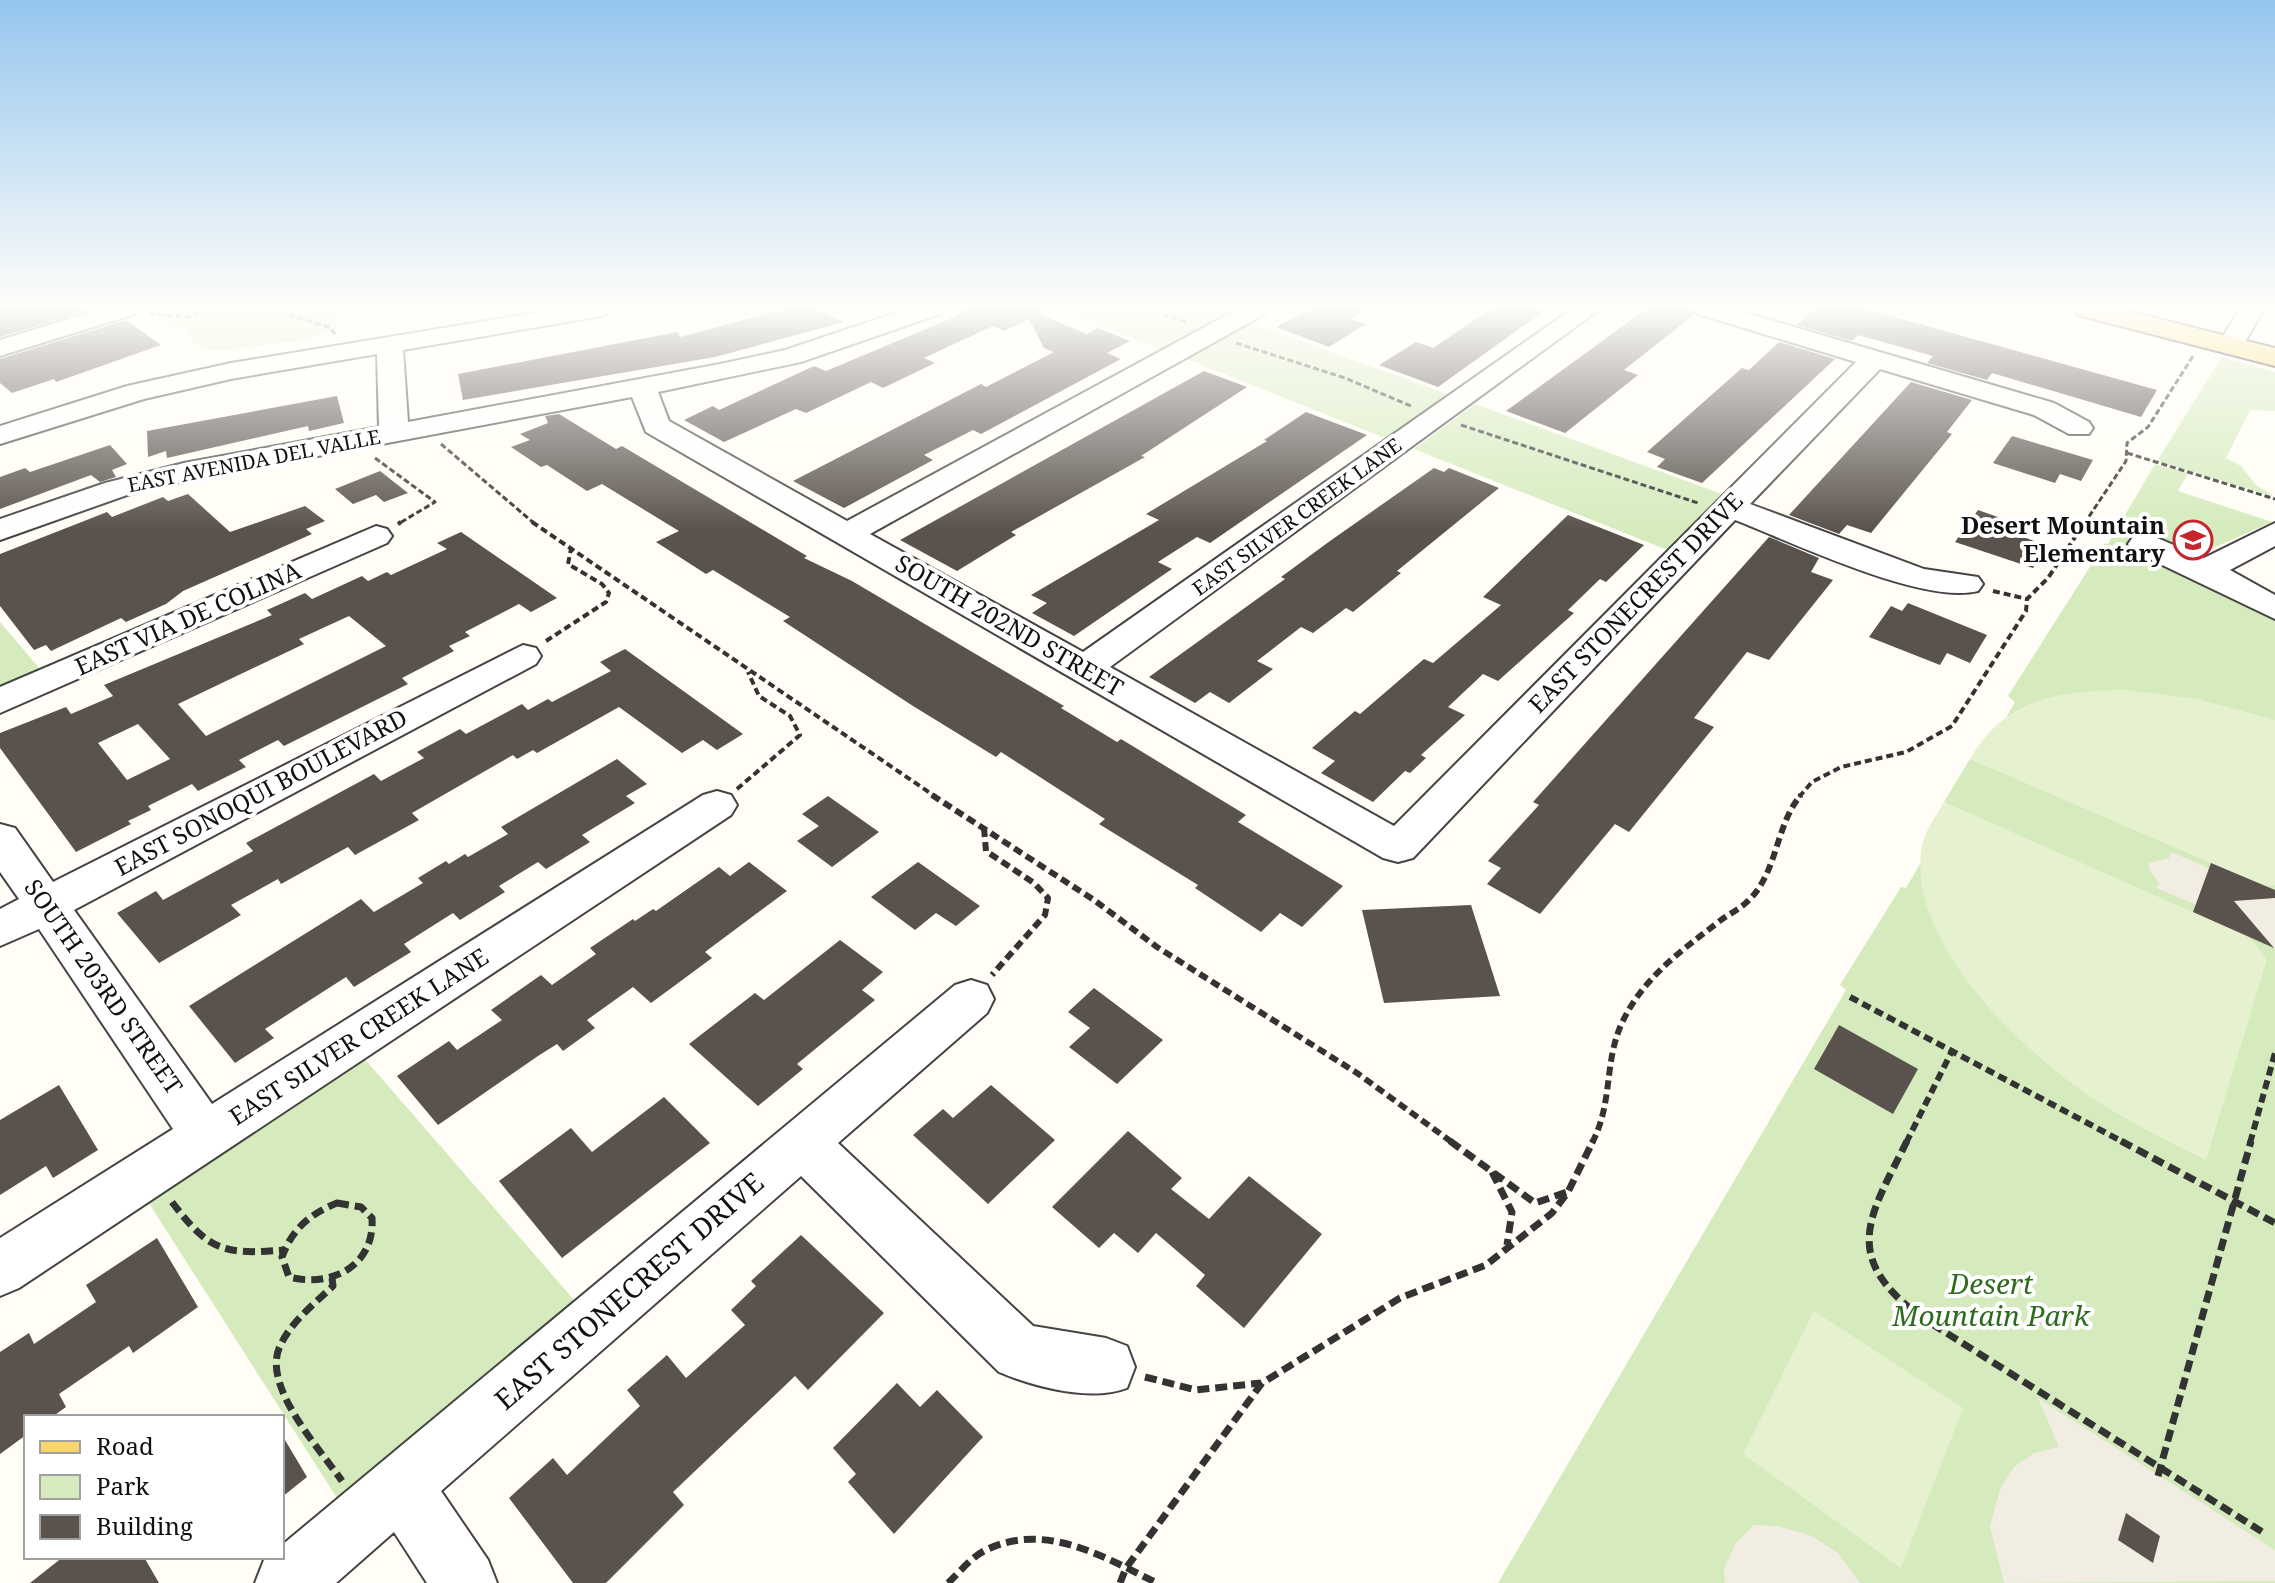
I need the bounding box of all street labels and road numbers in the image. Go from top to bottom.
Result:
street label: EAST AVENIDA DEL VALLE [125,423,383,498]
street label: EAST SILVER CREEK LANE [1187,432,1407,602]
street label: EAST STONECREST DRIVE [1520,484,1749,720]
street label: SOUTH 202ND STREET [890,546,1130,704]
street label: EAST VIA DE COLINA [69,553,306,682]
street label: EAST SONOQUI BOULEVARD [108,700,412,883]
street label: SOUTH 203RD STREET [17,872,191,1100]
street label: EAST SILVER CREEK LANE [222,939,494,1132]
street label: EAST STONECREST DRIVE [486,1163,771,1418]

